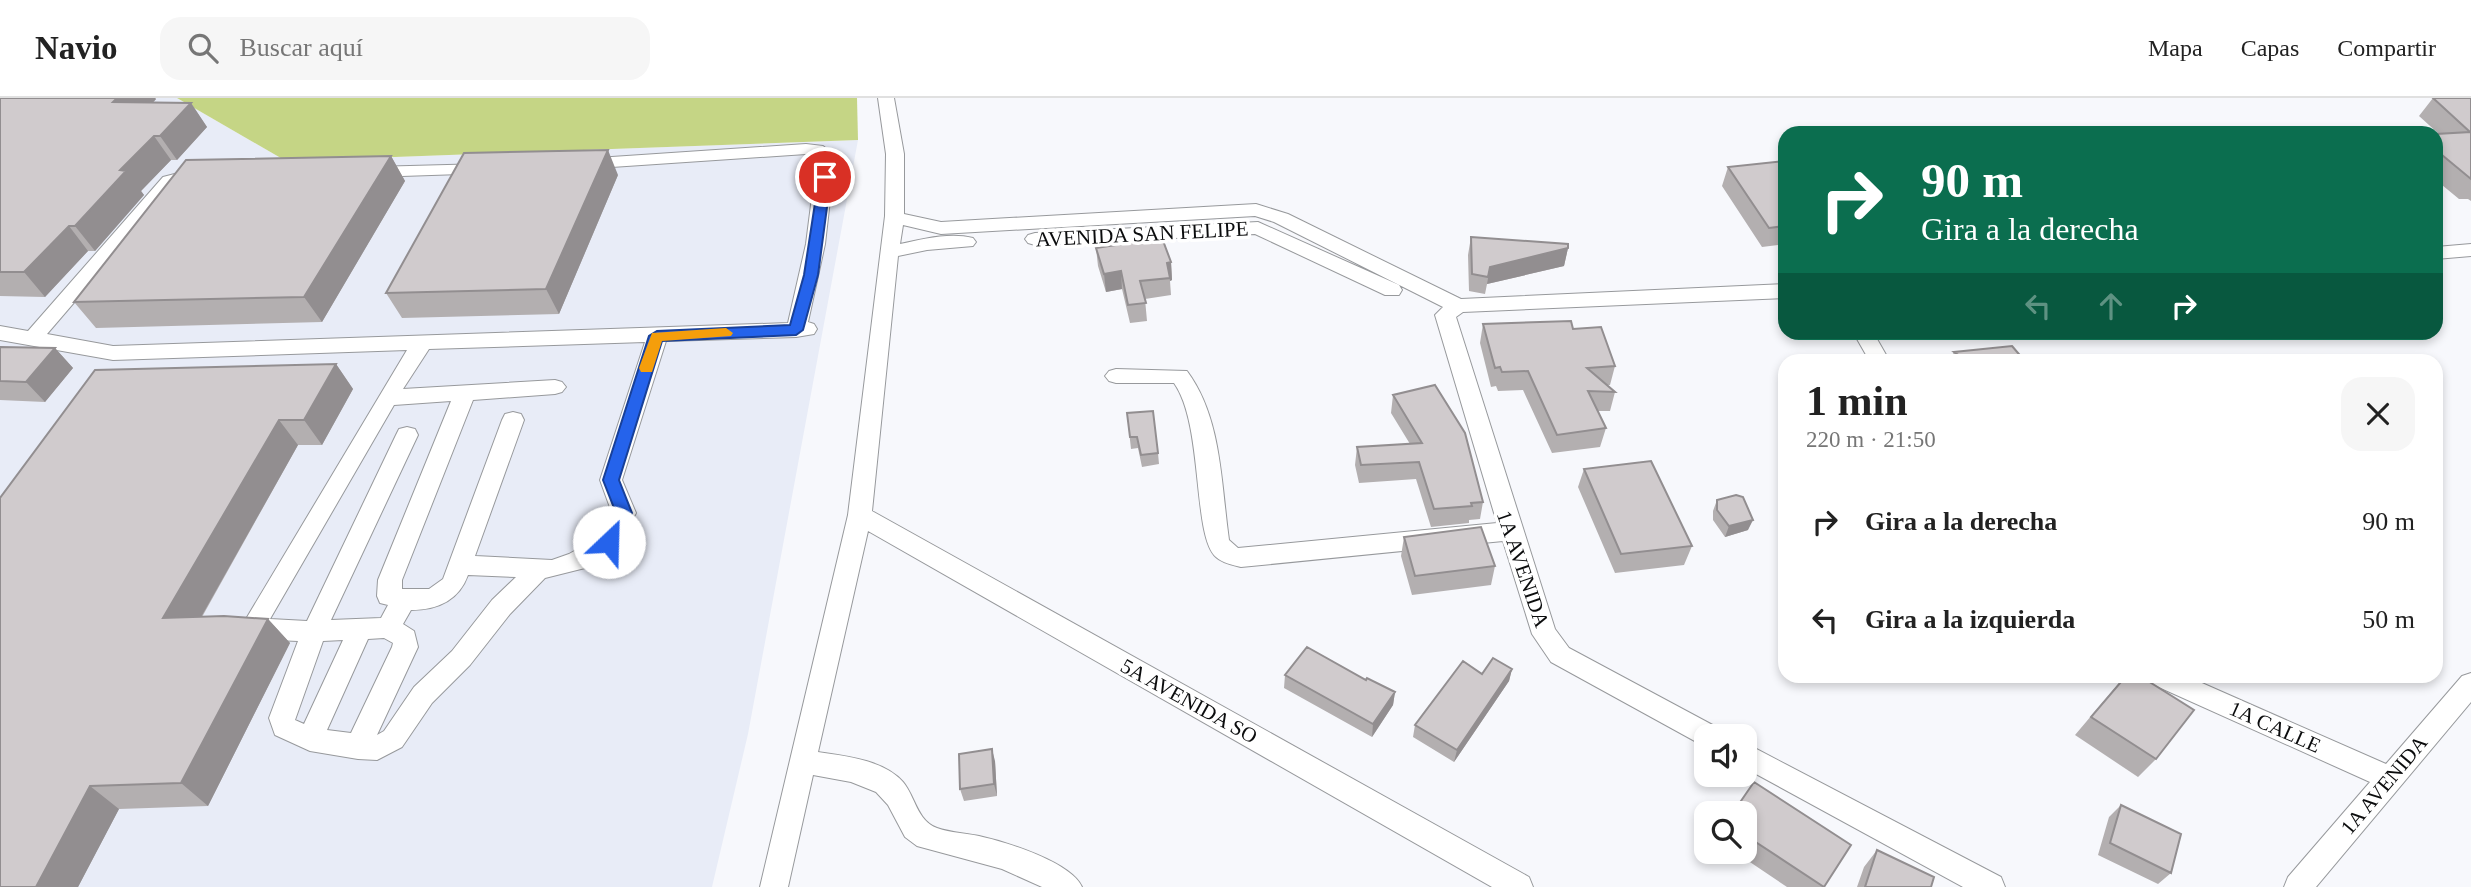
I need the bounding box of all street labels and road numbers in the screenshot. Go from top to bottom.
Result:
street label: AVENIDA SAN FELIPE [1035,216,1249,252]
street label: 1A AVENIDA [1492,508,1554,631]
street label: 5A AVENIDA SO [1116,654,1262,748]
street label: 1A CALLE [2226,696,2324,758]
street label: 1A AVENIDA [2336,730,2433,839]

